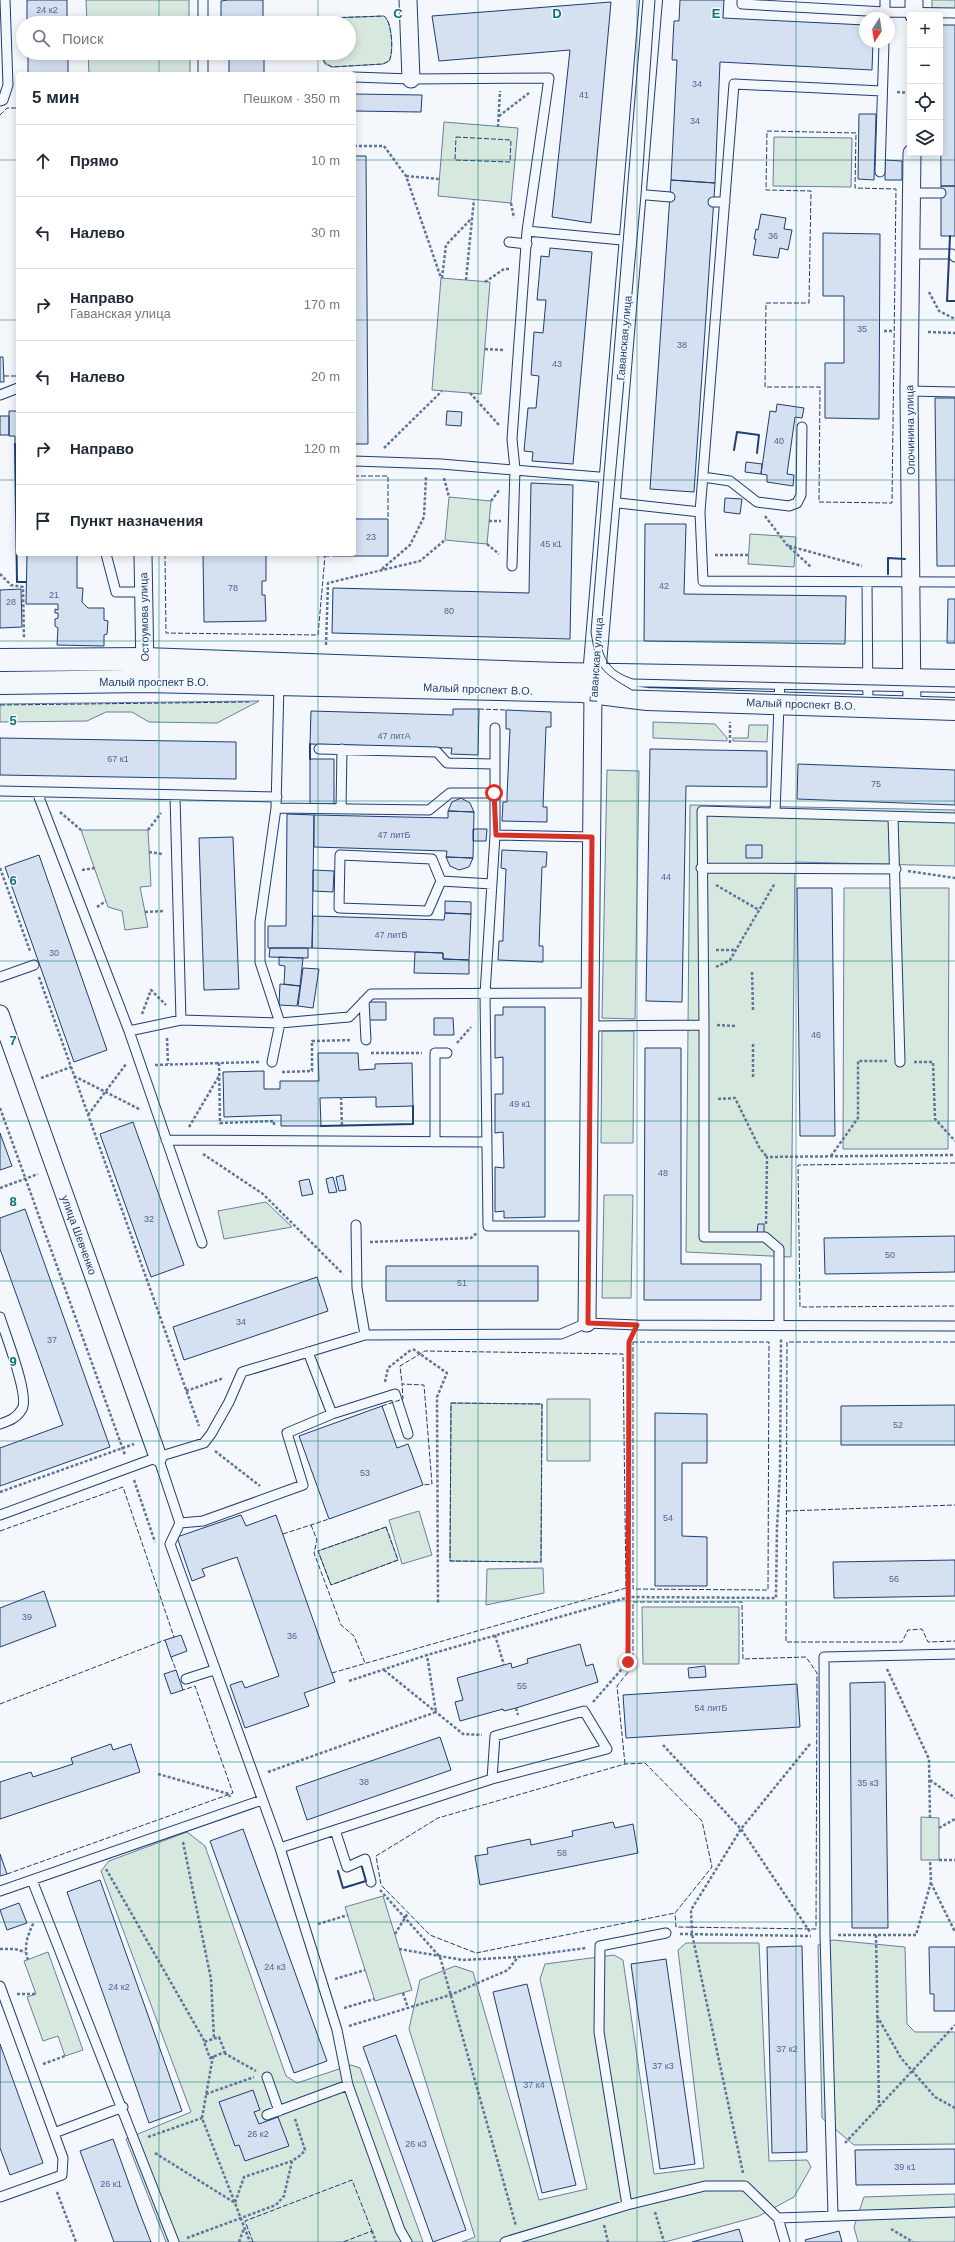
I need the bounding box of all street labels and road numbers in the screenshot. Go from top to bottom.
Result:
street label: Гаванская улица [614,294,634,381]
street label: Опочинина улица [903,384,917,475]
street label: Остоумова улица [137,571,151,662]
street label: Гаванская улица [587,616,605,703]
street label: Малый проспект В.О. [99,676,209,688]
street label: Малый проспект В.О. [423,681,533,697]
street label: Малый проспект В.О. [746,696,856,712]
street label: улица Шевченко [59,1194,99,1276]

